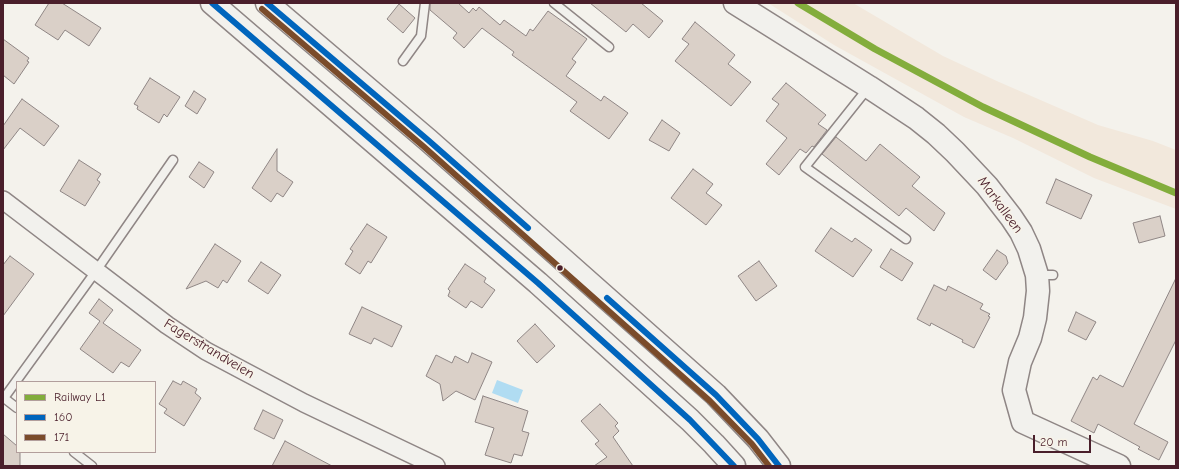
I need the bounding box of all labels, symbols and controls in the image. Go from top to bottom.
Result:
street label: Markalleen [974,173,1026,237]
unlabelled marker [555,263,565,273]
street label: Fagerstrandveien [161,315,257,383]
legend [16,381,156,453]
text: Railway L1 [54,390,106,404]
text: 160 [54,410,73,424]
scale bar [1035,427,1093,453]
text: 171 [54,430,69,444]
text: 20 m [1040,435,1068,449]

